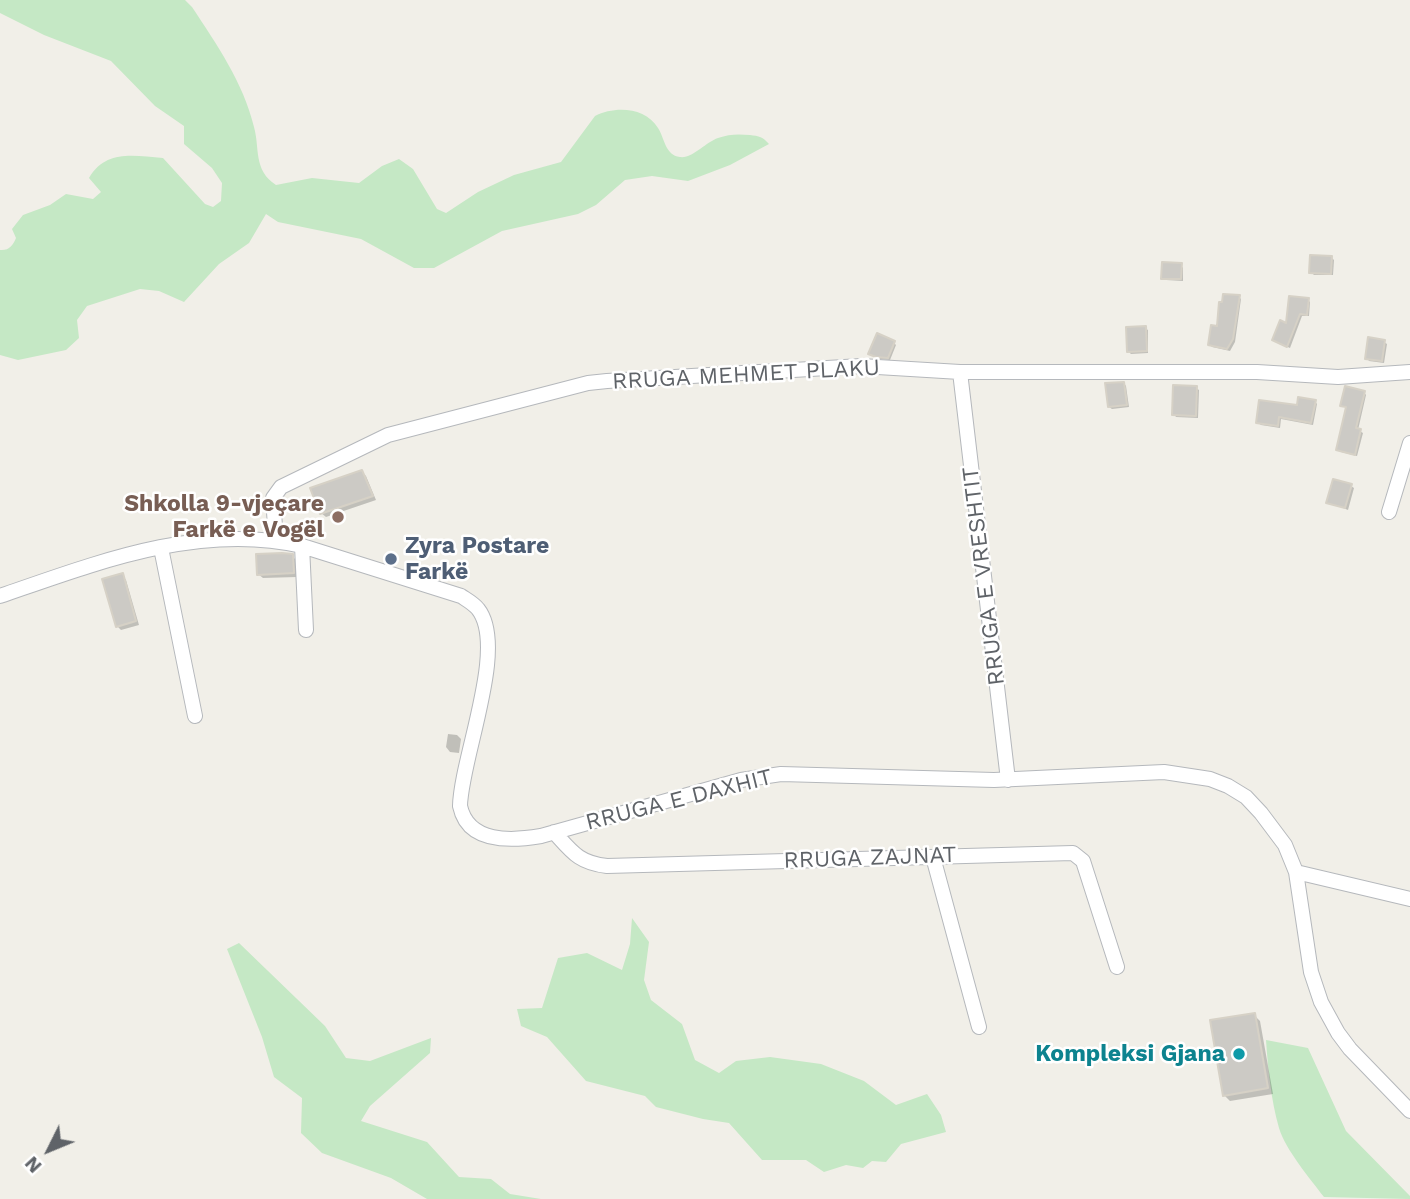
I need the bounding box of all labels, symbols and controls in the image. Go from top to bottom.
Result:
street label: RRUGA MEHMET PLAKU [611,354,881,396]
street label: RRUGA E VRESHTIT [957,465,1011,687]
place label: Shkolla 9-vjeçare Farkë e Vogël [124,490,324,544]
marker: Shkolla 9-vjeçare Farkë e Vogël [330,509,346,525]
place label: Zyra Postare Farkë [405,532,549,586]
marker: Zyra Postare Farkë [383,551,399,567]
street label: RRUGA E DAXHIT [583,763,775,837]
street label: RRUGA ZAJNAT [783,841,957,875]
place label: Kompleksi Gjana [1035,1040,1225,1068]
marker: Kompleksi Gjana [1231,1046,1247,1062]
north arrow [14,1115,84,1185]
text: N [20,1152,46,1178]

